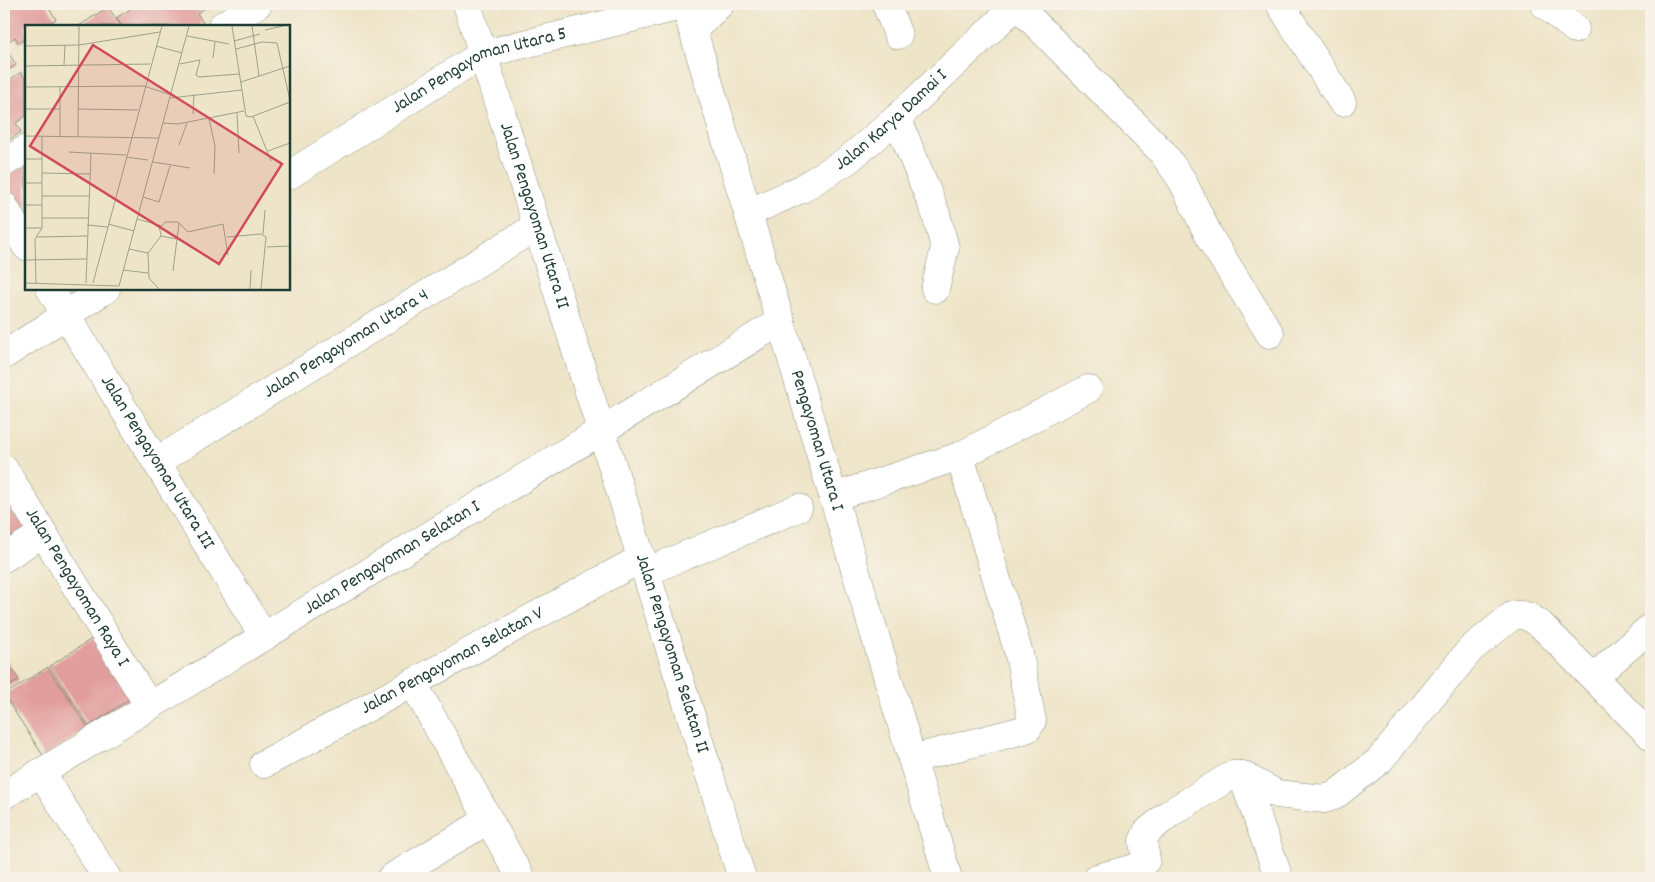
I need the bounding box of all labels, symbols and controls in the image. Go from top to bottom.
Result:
street label: Jalan Pengayoman Utara 5 [387,21,570,121]
inset map [25,25,290,290]
street label: Jalan Karya Damai I [830,63,954,178]
street label: Jalan Pengayoman Utara II [492,119,576,312]
street label: Jalan Pengayoman Utara 4 [259,283,434,406]
street label: Pengayoman Utara I [782,367,850,514]
street label: Jalan Pengayoman Utara III [93,371,221,555]
street label: Jalan Pengayoman Selatan I [299,494,486,622]
street label: Jalan Pengayoman Raya I [18,503,136,672]
street label: Jalan Pengayoman Selatan II [627,550,715,757]
street label: Jalan Pengayoman Selatan V [356,600,549,722]

